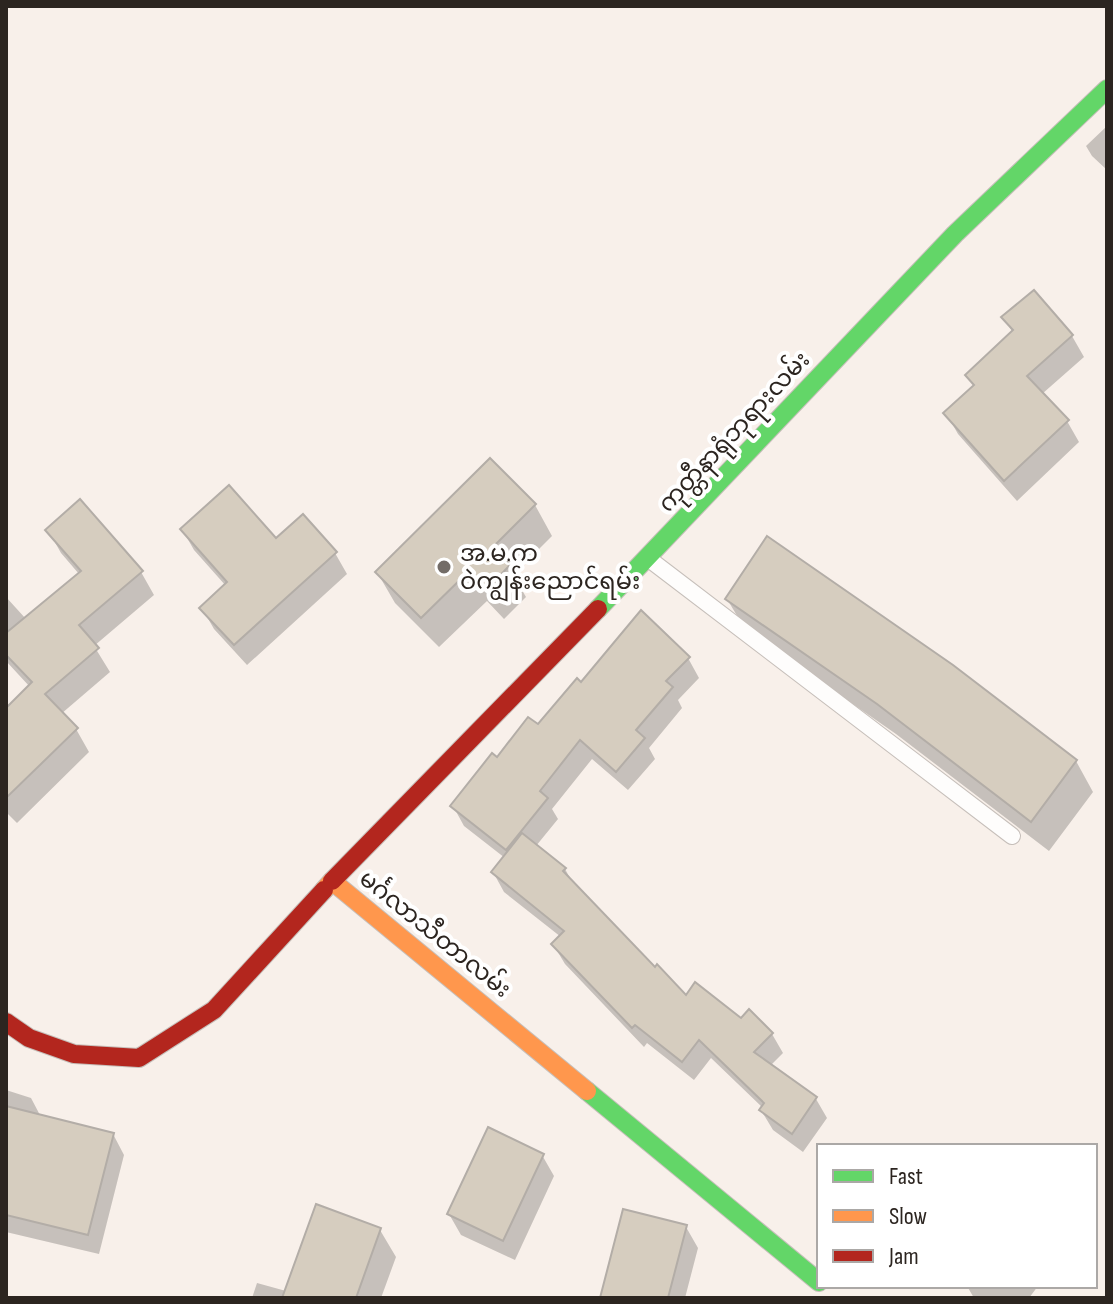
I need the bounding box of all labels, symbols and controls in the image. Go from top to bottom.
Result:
street label: ကုတ္တီနာရုံဘုရားလမ်း [651,344,819,521]
place label: အ.မ.က ဝဲကျွန်းညောင်ရမ်း [460,539,640,602]
marker: အ.မ.က ဝဲကျွန်းညောင်ရမ်း [435,558,453,576]
street label: မင်္ဂလာသီတာလမ်း [353,862,518,1004]
legend [817,1144,1097,1288]
text: Fast [889,1162,923,1191]
text: Slow [889,1202,927,1231]
text: Jam [888,1242,919,1271]

